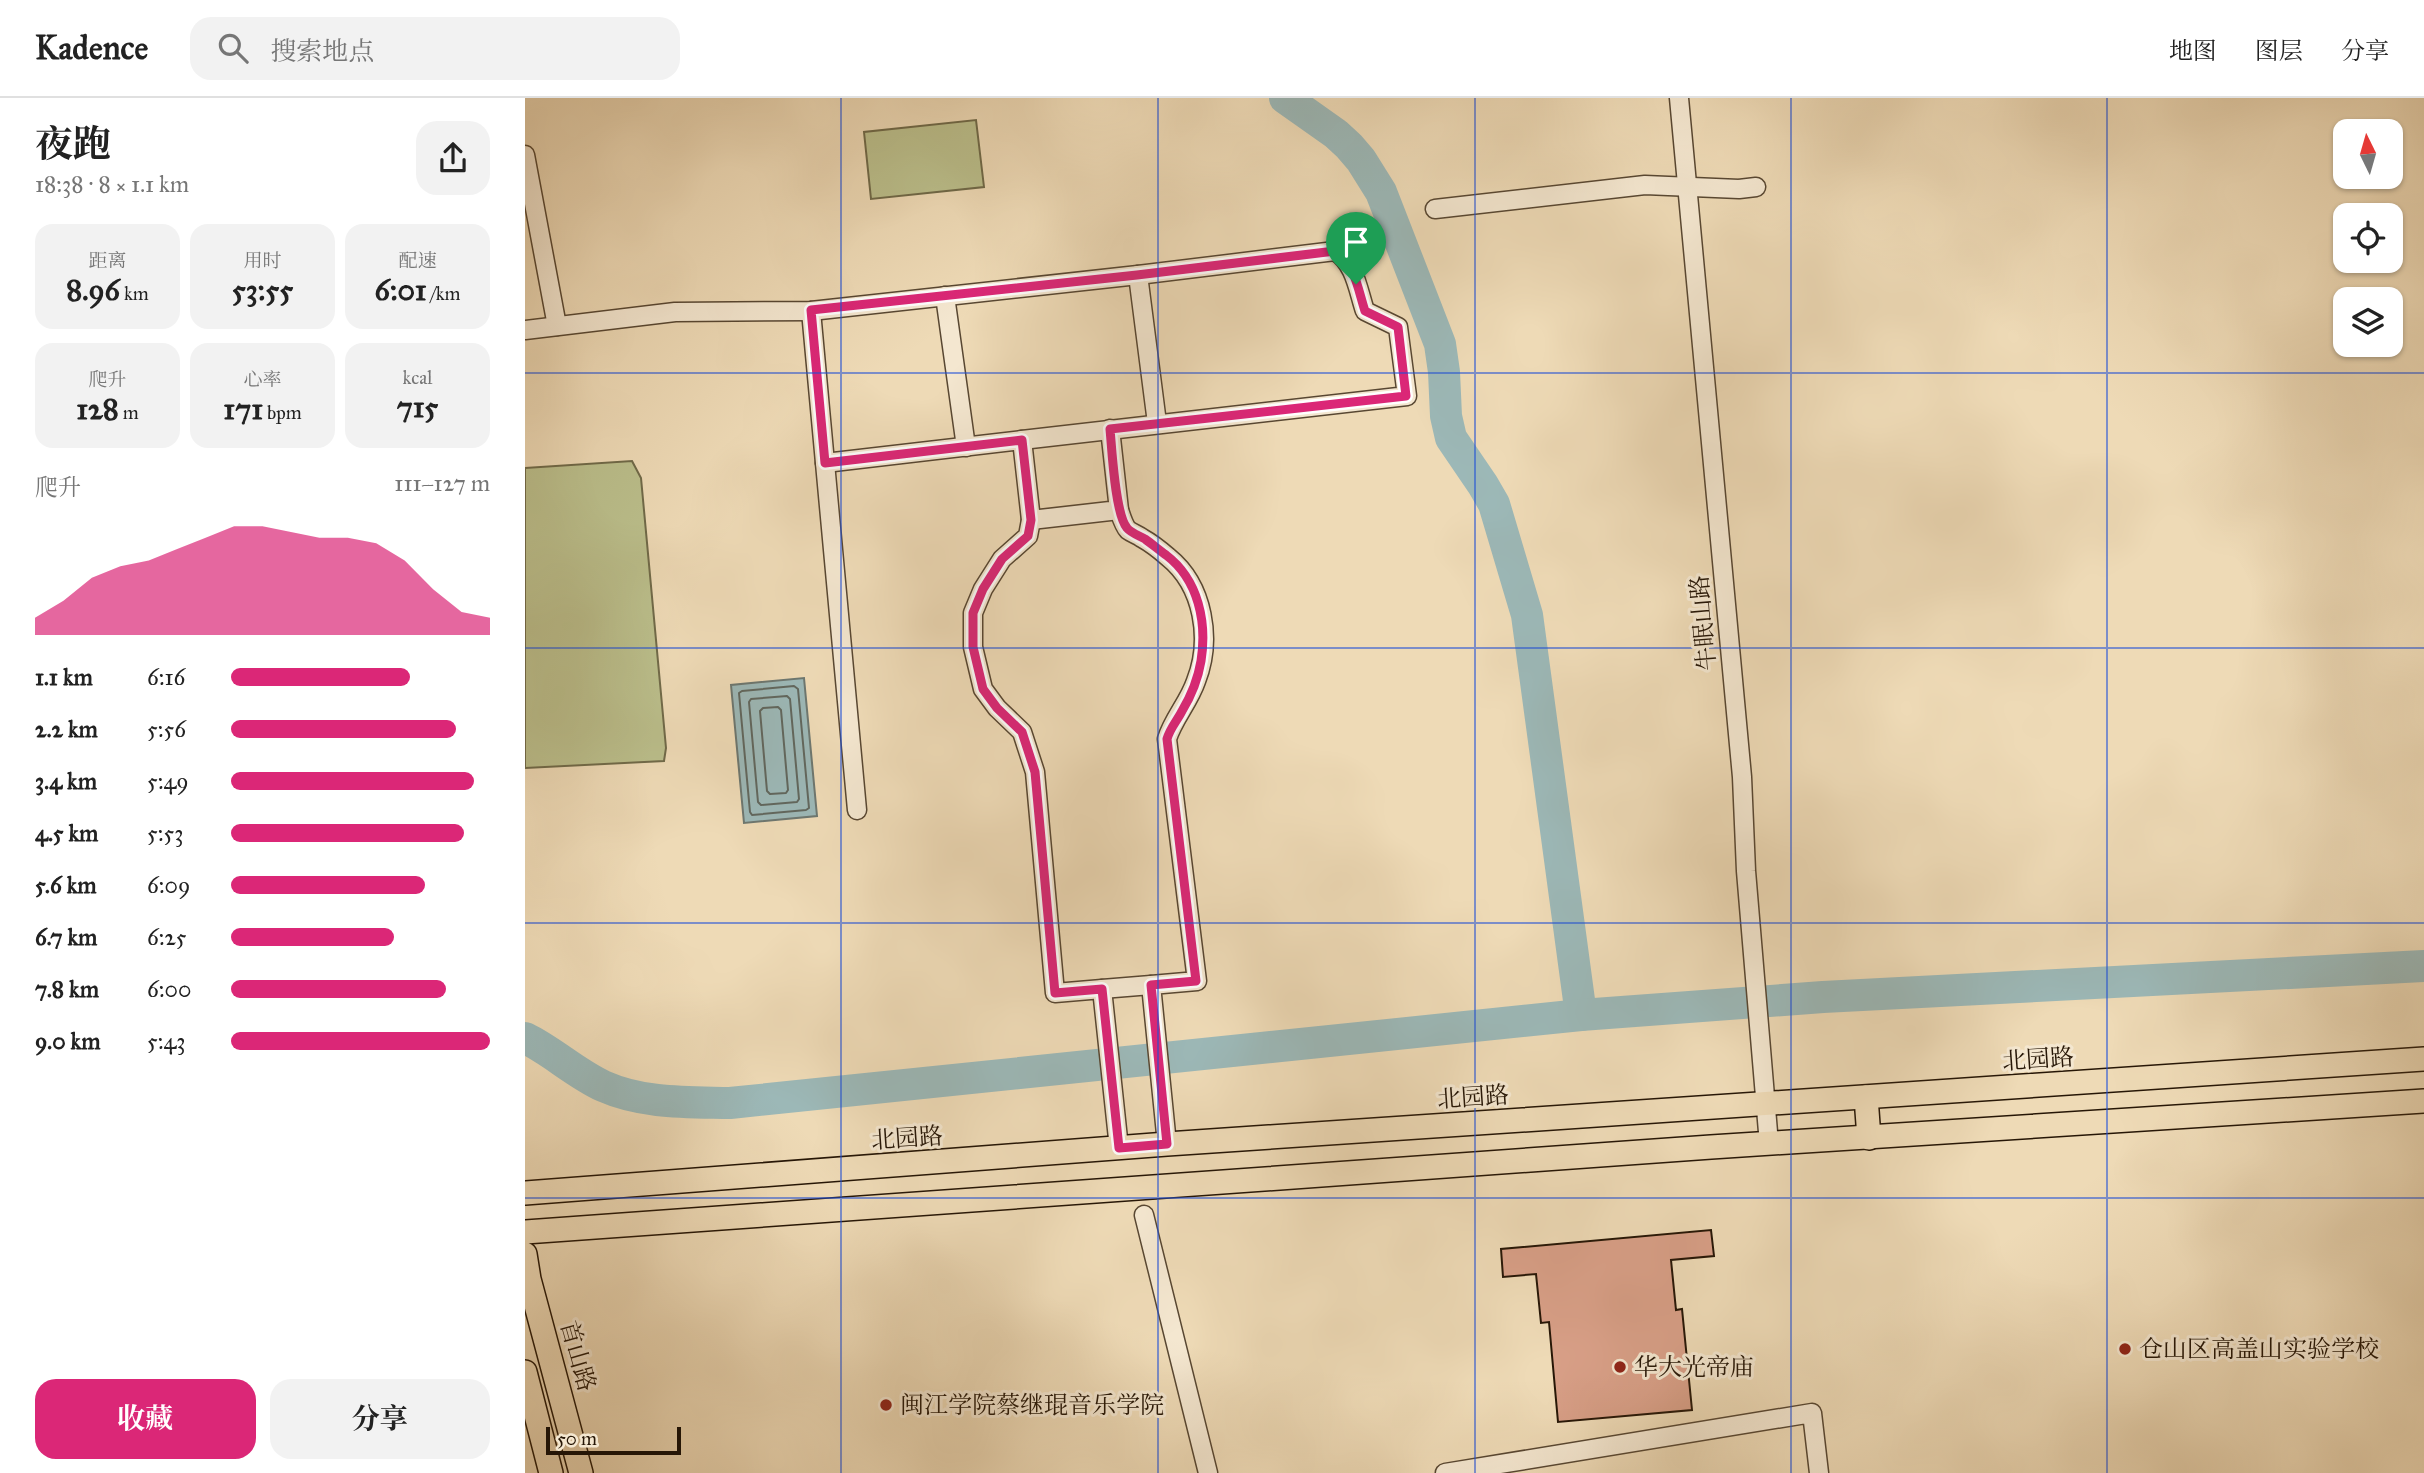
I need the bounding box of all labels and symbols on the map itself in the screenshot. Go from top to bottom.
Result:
north arrow [2333,119,2403,189]
pin [1326,212,1386,284]
street label: 牛眠山路 [1684,574,1722,672]
street label: 北园路 [2001,1042,2075,1076]
street label: 北园路 [1436,1080,1510,1114]
street label: 北园路 [870,1121,944,1155]
street label: 首山路 [554,1317,602,1395]
place label: 仓山区高盖山实验学校 [2139,1334,2379,1364]
marker: 仓山区高盖山实验学校 [2117,1341,2133,1357]
place label: 华大光帝庙 [1634,1352,1754,1382]
marker: 华大光帝庙 [1612,1359,1628,1375]
place label: 闽江学院蔡继琨音乐学院 [900,1390,1164,1420]
marker: 闽江学院蔡继琨音乐学院 [878,1397,894,1413]
scale bar [546,1424,681,1456]

